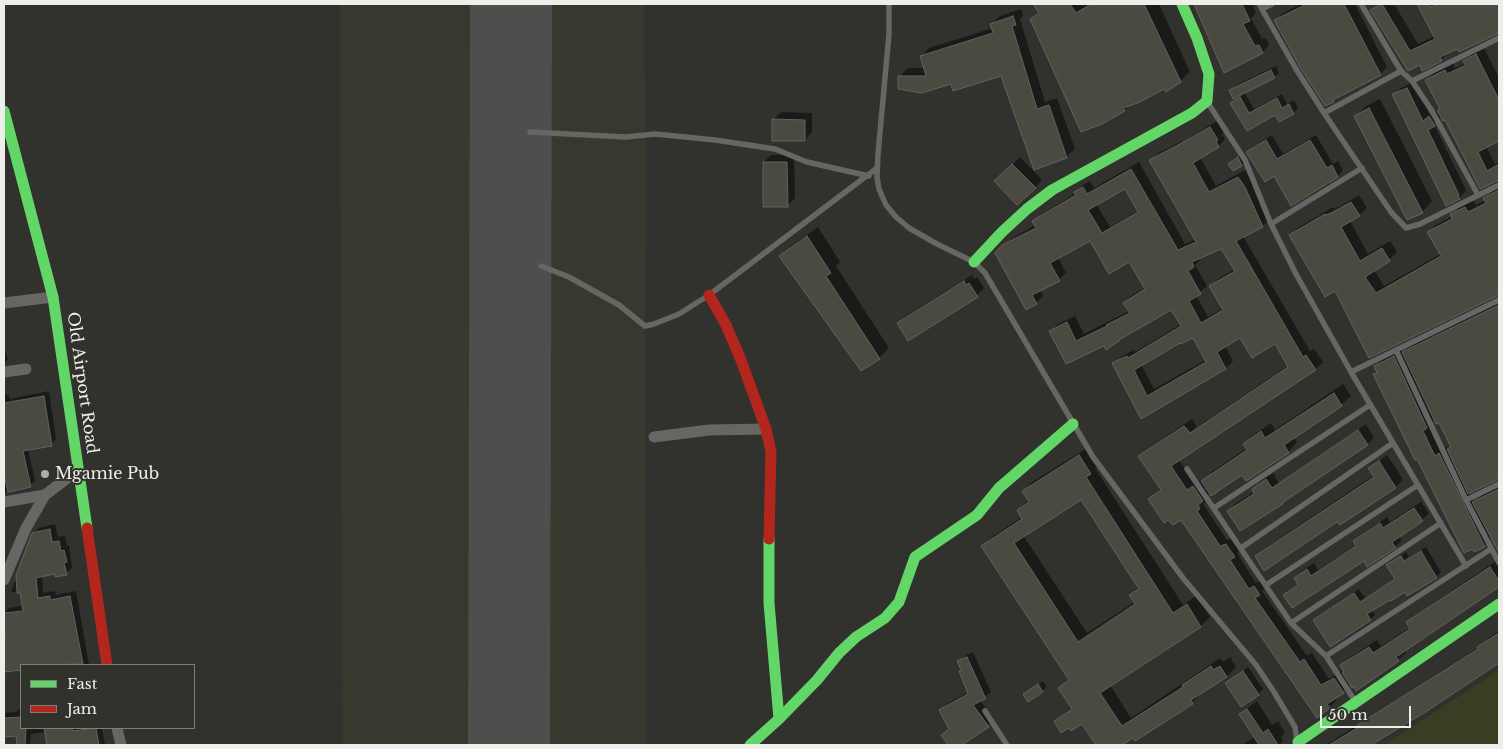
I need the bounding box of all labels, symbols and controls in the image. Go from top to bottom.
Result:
street label: Old Airport Road [63,311,101,455]
place label: Mgamie Pub [55,464,159,484]
marker: Mgamie Pub [39,468,51,480]
legend [20,664,195,729]
text: Fast [67,674,97,693]
scale bar [1323,696,1414,728]
text: Jam [67,699,97,718]
text: 50 m [1328,705,1368,724]

